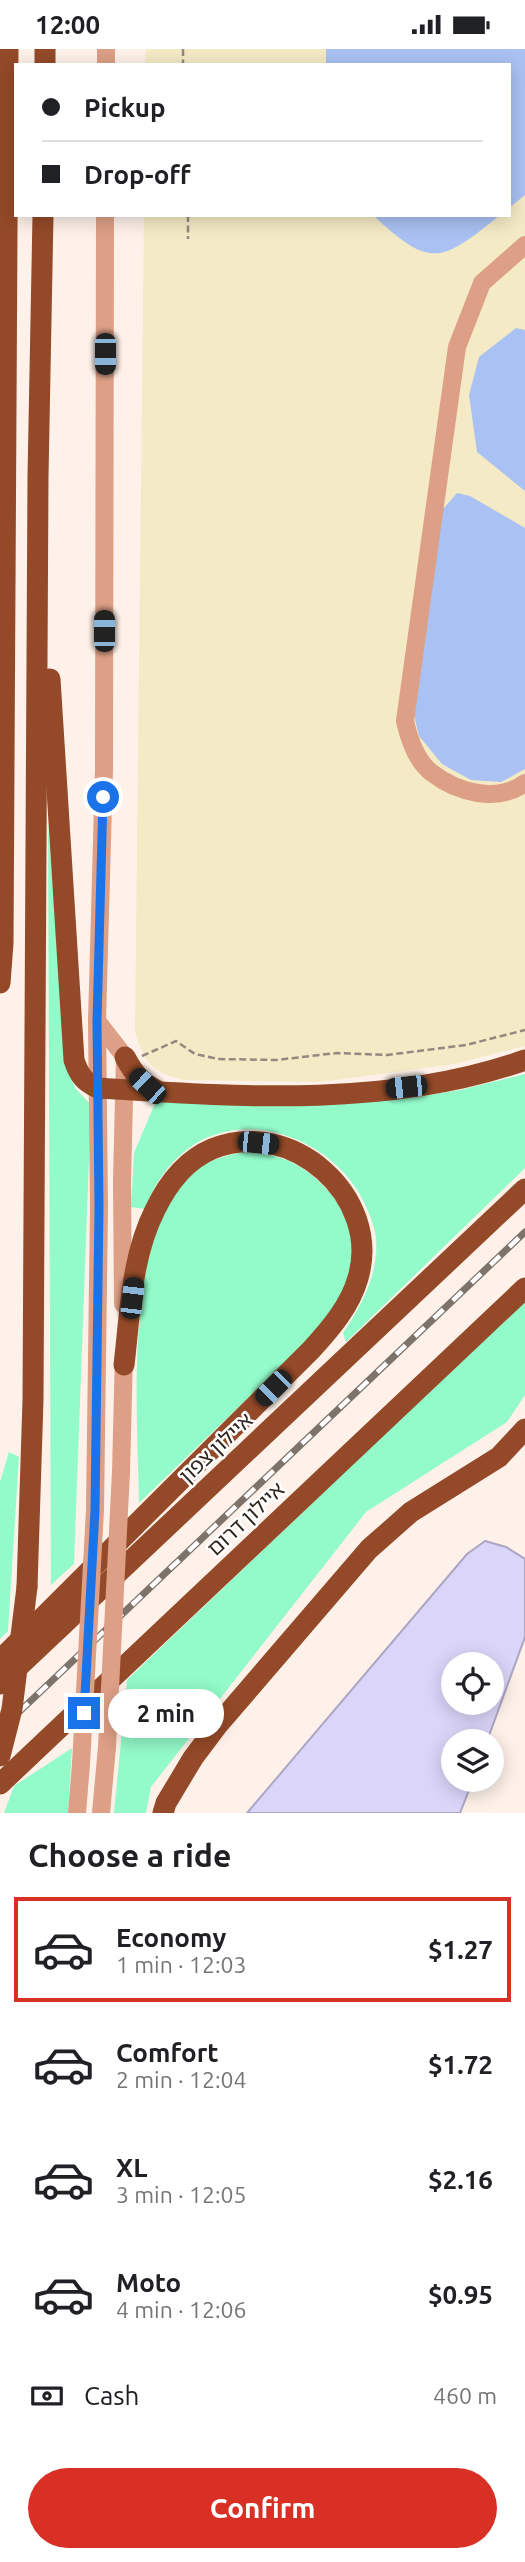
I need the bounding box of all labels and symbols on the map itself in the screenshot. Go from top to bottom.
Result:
car [95,333,116,375]
car [94,610,115,652]
route start [87,781,119,813]
car [125,1064,170,1108]
car [385,1074,428,1100]
car [237,1130,280,1156]
car [120,1276,145,1320]
car [251,1366,296,1410]
street label: איילון צפון [174,1407,257,1487]
street label: איילון דרום [202,1477,289,1560]
callout: 2 min [108,1689,224,1737]
route end [68,1697,100,1729]

